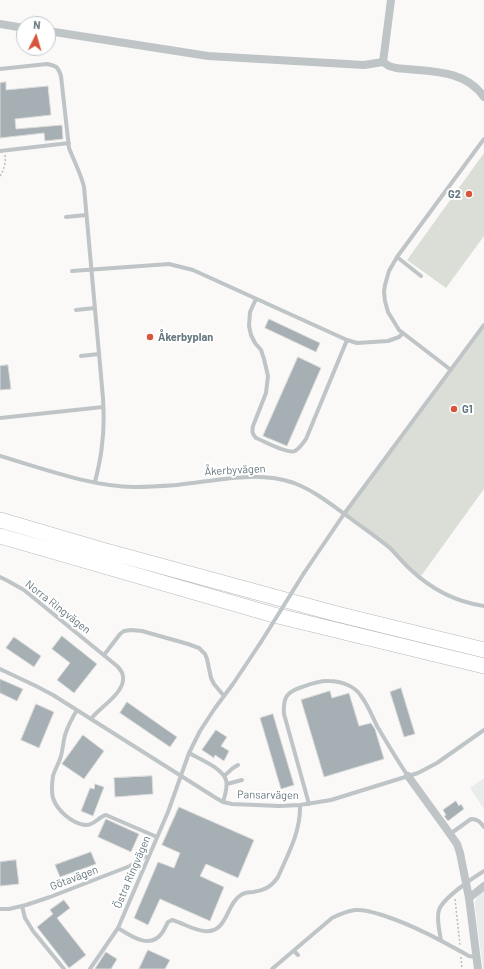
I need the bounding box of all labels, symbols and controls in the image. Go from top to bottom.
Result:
north arrow [16,16,56,56]
text: N [33,18,41,31]
place label: G2 [448,187,461,201]
marker: G2 [464,189,474,199]
place label: Åkerbyplan [158,330,213,344]
marker: Åkerbyplan [145,332,155,342]
place label: G1 [462,402,473,416]
marker: G1 [449,404,459,414]
street label: Åkerbyvägen [204,462,266,478]
street label: Norra Ringvägen [23,577,93,637]
street label: Pansarvägen [237,788,299,802]
street label: Östra Ringvägen [111,834,153,910]
street label: Götavägen [48,863,100,893]

